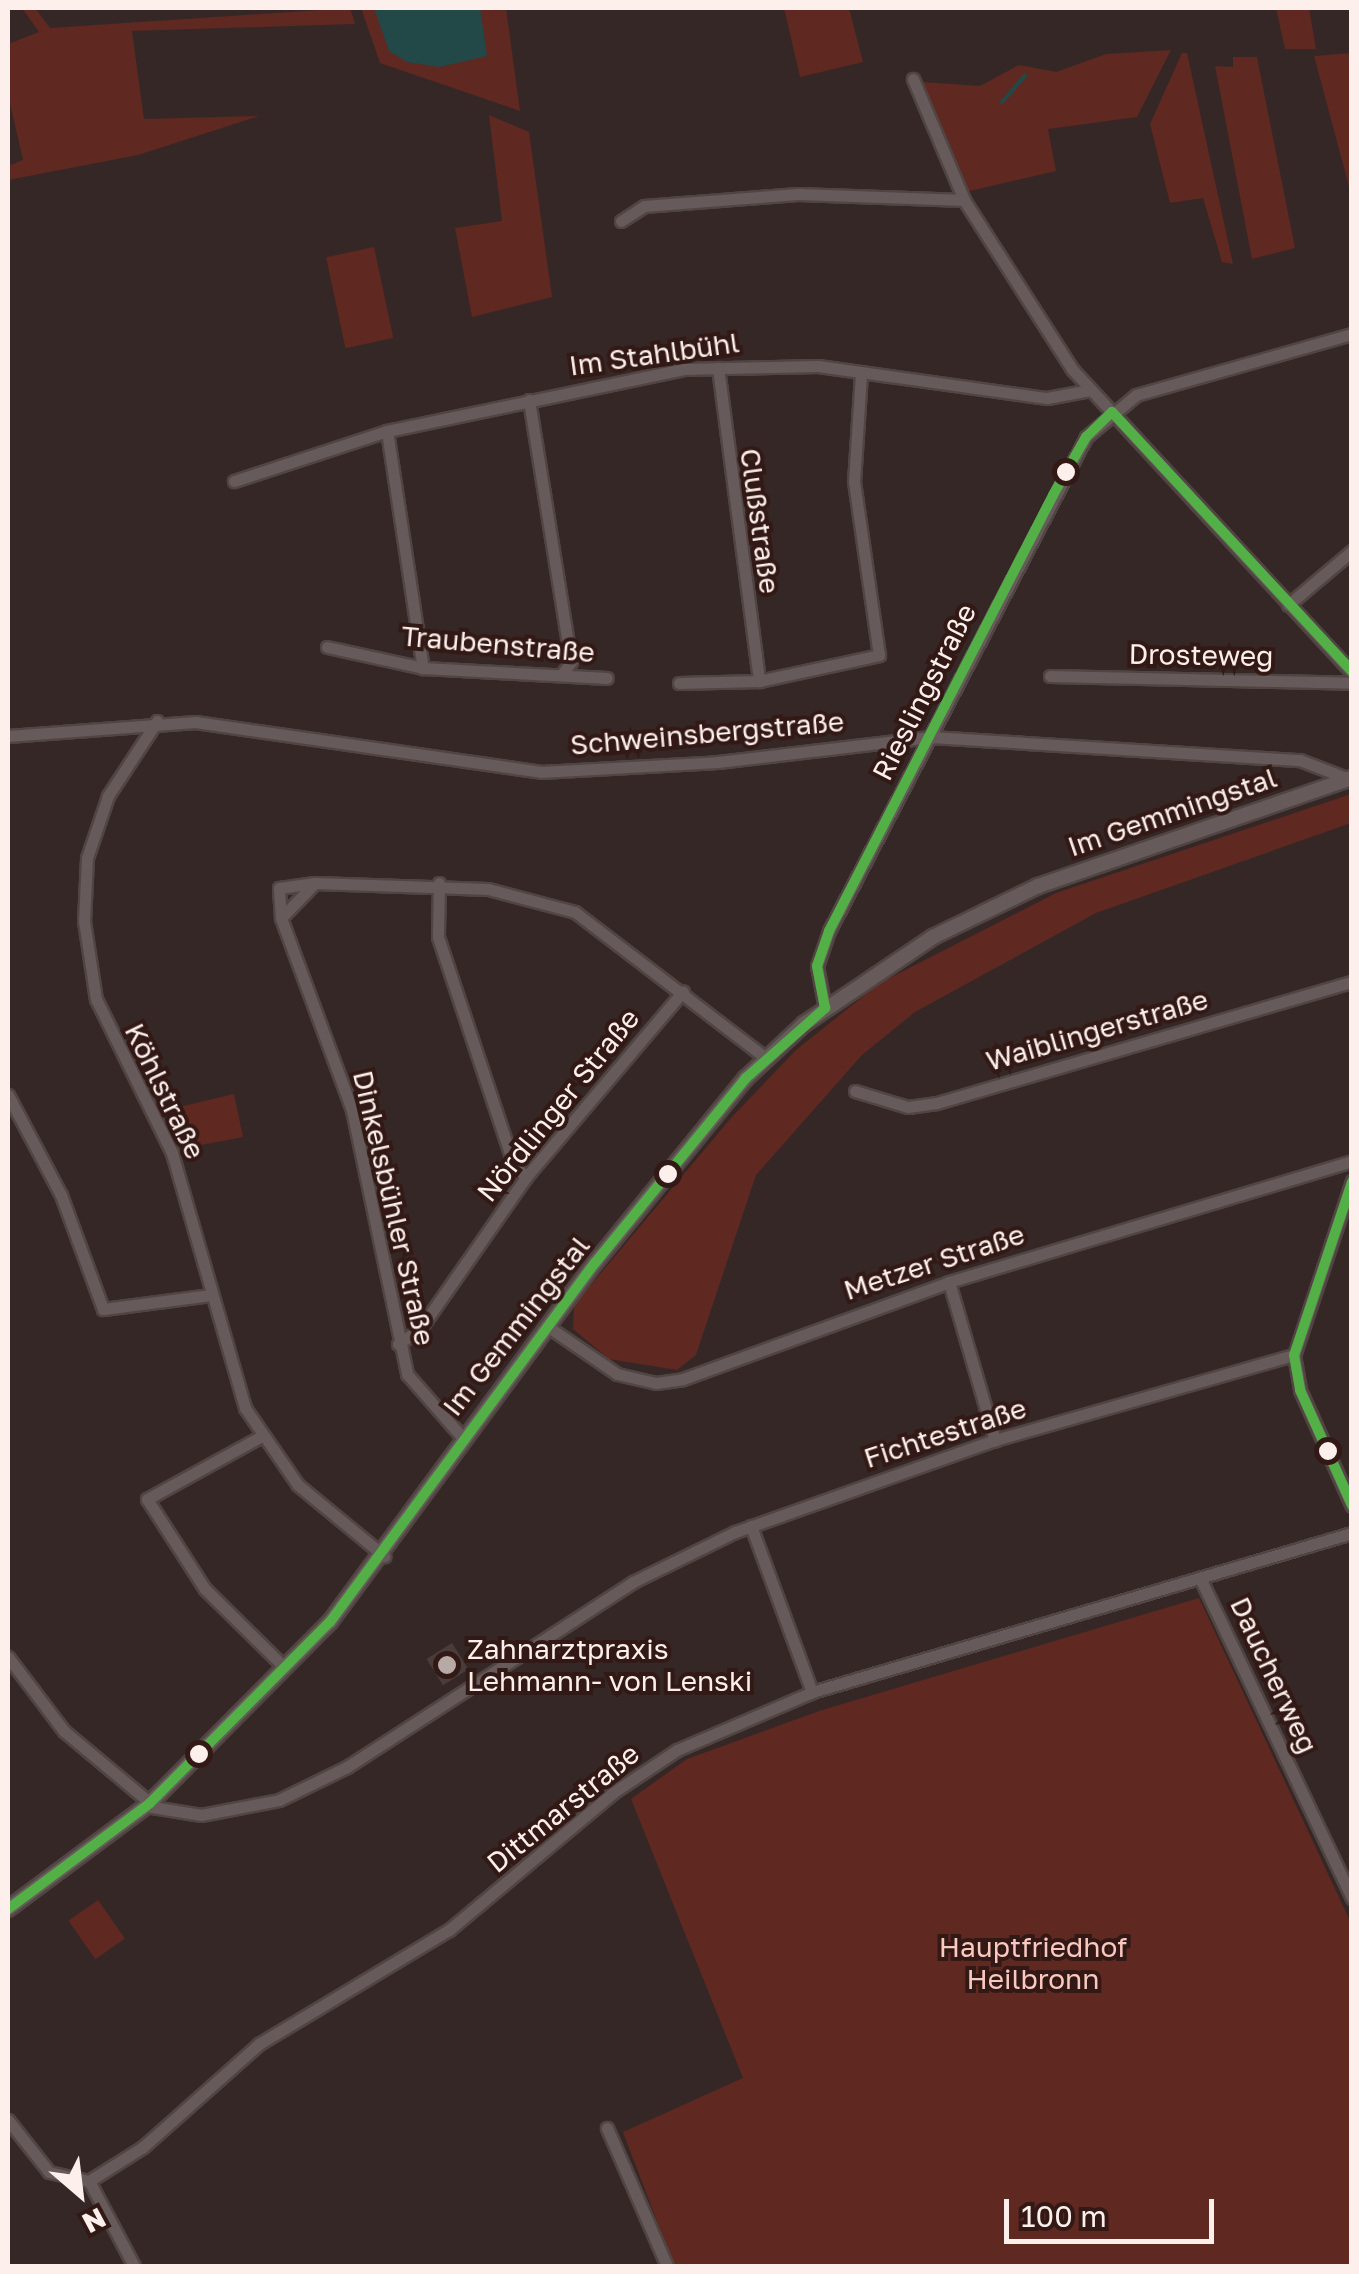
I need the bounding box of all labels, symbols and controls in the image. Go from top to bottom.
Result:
street label: Im Stahlbühl [567,325,741,383]
street label: Clußstraße [733,446,787,596]
unlabelled marker [1056,462,1076,482]
street label: Rieslingstraße [865,598,983,786]
street label: Traubenstraße [400,619,596,669]
street label: Drosteweg [1128,637,1274,673]
street label: Schweinsbergstraße [569,704,845,762]
street label: Im Gemmingstal [1063,760,1281,864]
street label: Waiblingerstraße [982,982,1212,1078]
street label: Nördlinger Straße [470,1002,646,1208]
street label: Köhlstraße [118,1018,212,1164]
street label: Dinkelsbühler Straße [346,1067,442,1349]
unlabelled marker [658,1164,678,1184]
street label: Metzer Straße [839,1217,1029,1307]
street label: Im Gemmingstal [435,1229,597,1423]
street label: Fichtestraße [860,1391,1030,1475]
unlabelled marker [1318,1441,1338,1461]
street label: Daucherweg [1223,1592,1325,1758]
place label: Zahnarztpraxis Lehmann- von Lenski [467,1632,752,1698]
marker: Zahnarztpraxis Lehmann- von Lenski [436,1654,458,1676]
street label: Dittmarstraße [480,1737,646,1879]
unlabelled marker [189,1744,209,1764]
park label: Hauptfriedhof Heilbronn [939,1930,1127,1996]
north arrow [30,2144,130,2244]
scale bar [1009,2179,1219,2241]
text: 100 m [1021,2198,1107,2234]
text: N [77,2201,111,2240]

